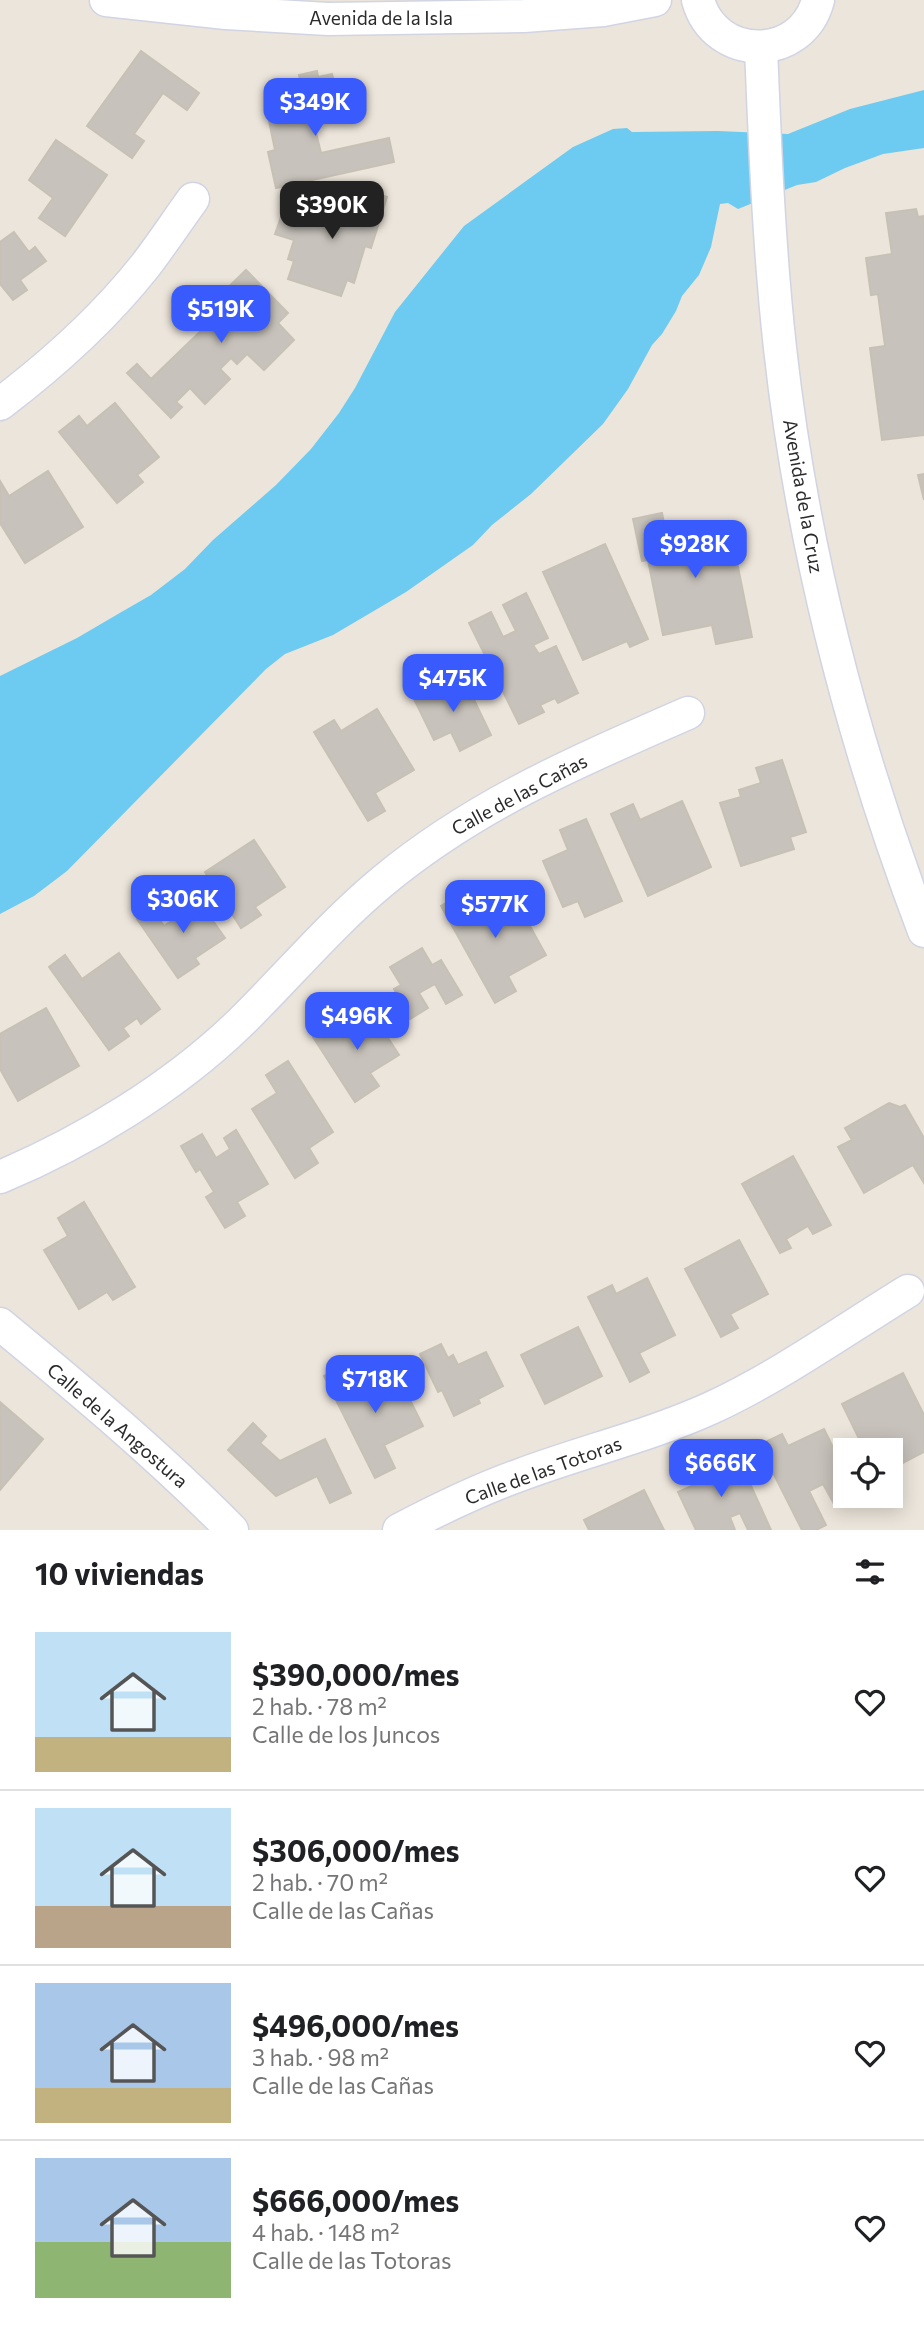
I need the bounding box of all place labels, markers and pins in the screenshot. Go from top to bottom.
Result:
pin: $349K [266,78,364,138]
pin: $390K [283,182,381,241]
pin: $519K [172,286,270,345]
pin: $928K [646,520,744,580]
pin: $475K [404,654,502,714]
pin: $306K [134,876,232,935]
pin: $577K [446,880,544,940]
pin: $496K [308,992,406,1052]
pin: $718K [326,1356,424,1415]
pin: $666K [672,1440,770,1499]

